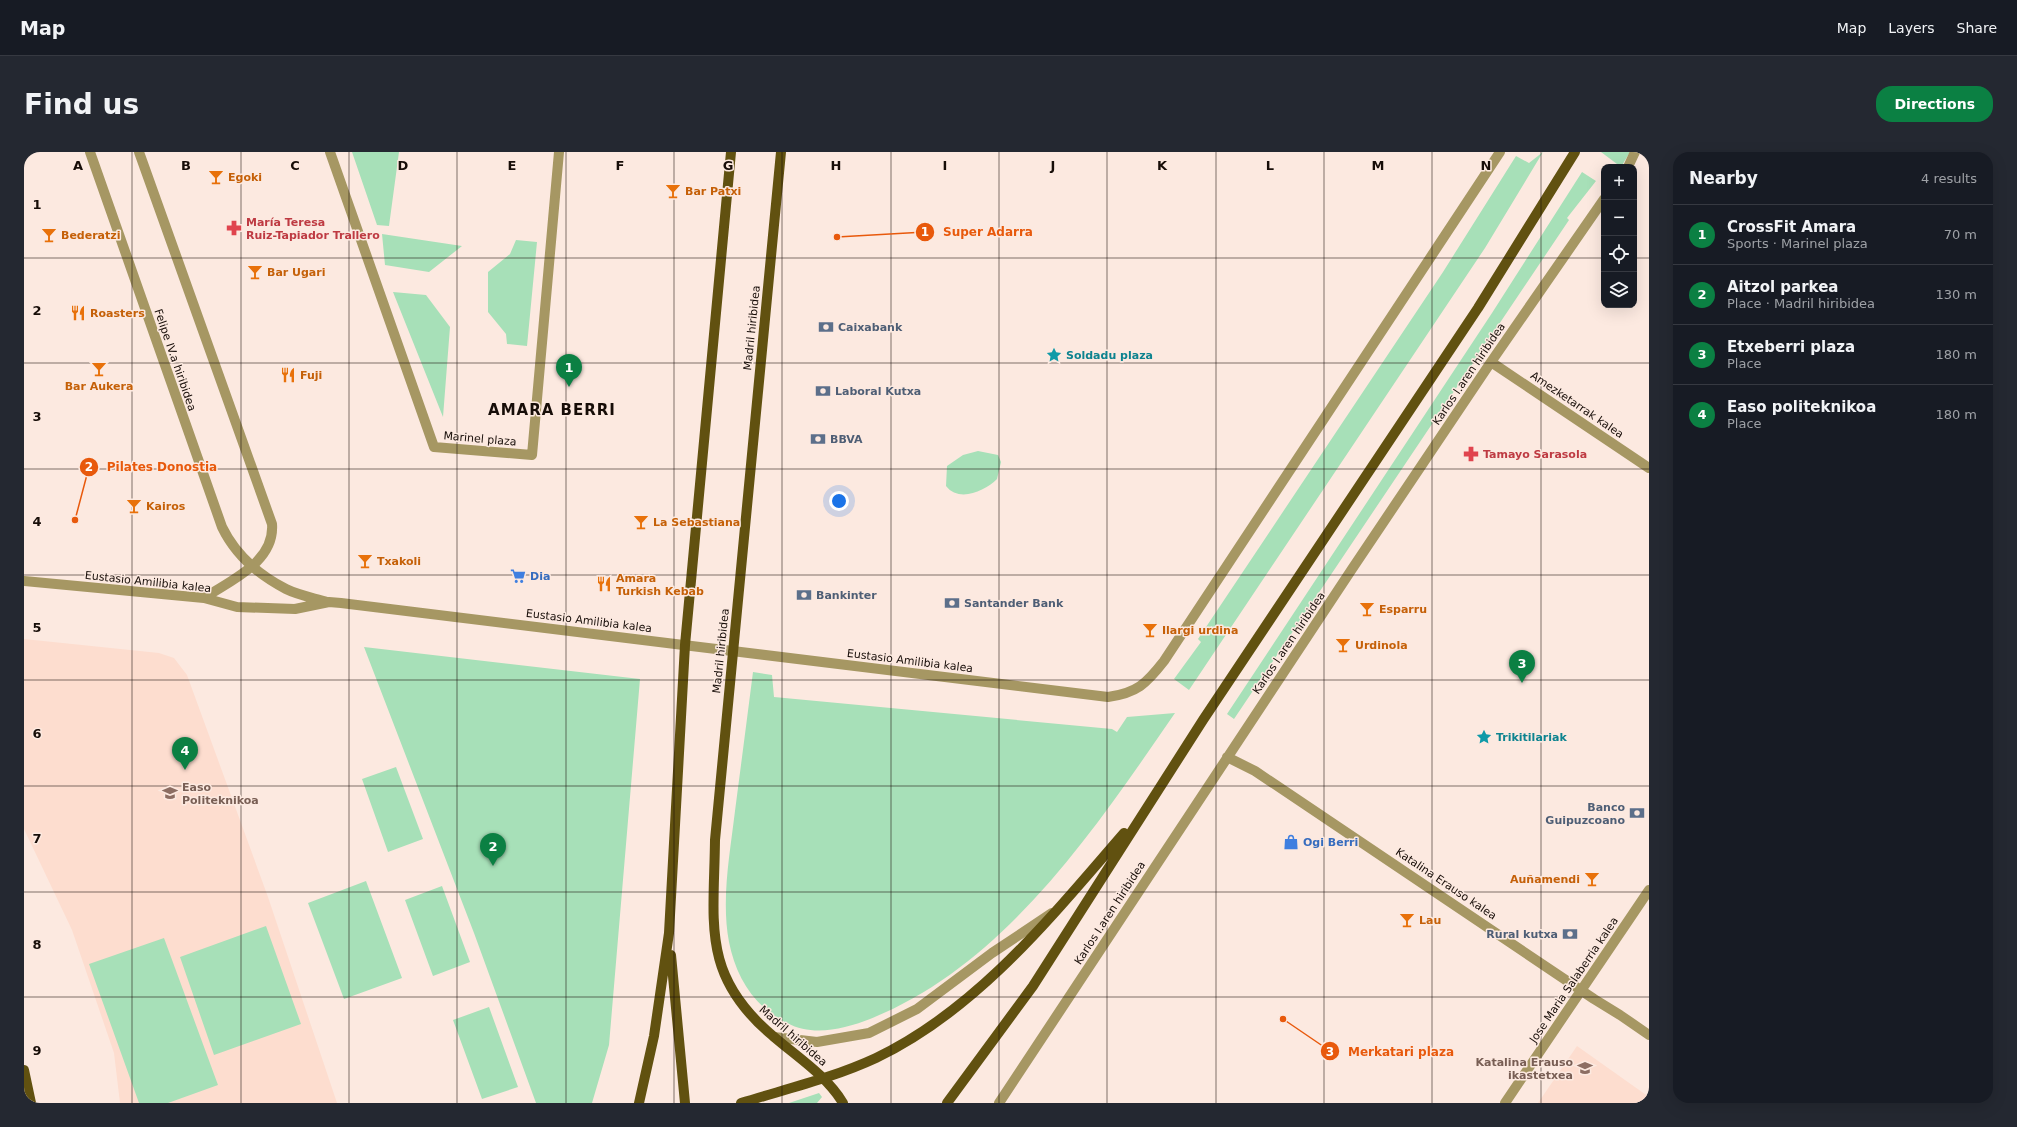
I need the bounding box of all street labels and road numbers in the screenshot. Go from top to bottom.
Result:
street label: Madril hiribidea [741,285,763,371]
street label: Felipe IV.a hiribidea [151,307,199,413]
street label: Karlos I.aren hiribidea [1430,320,1508,428]
street label: Amezketarrak kalea [1528,369,1626,441]
street label: Marinel plaza [443,429,517,449]
street label: Eustasio Amilibia kalea [84,569,212,595]
street label: Karlos I.aren hiribidea [1250,589,1328,697]
street label: Eustasio Amilibia kalea [525,607,653,635]
street label: Madril hiribidea [710,608,732,694]
street label: Eustasio Amilibia kalea [846,647,974,675]
street label: Katalina Erauso kalea [1393,845,1499,923]
street label: Karlos I.aren hiribidea [1072,859,1148,967]
street label: Jose Maria Salaberria kalea [1526,915,1621,1046]
street label: Madril hiribidea [756,1003,830,1069]

